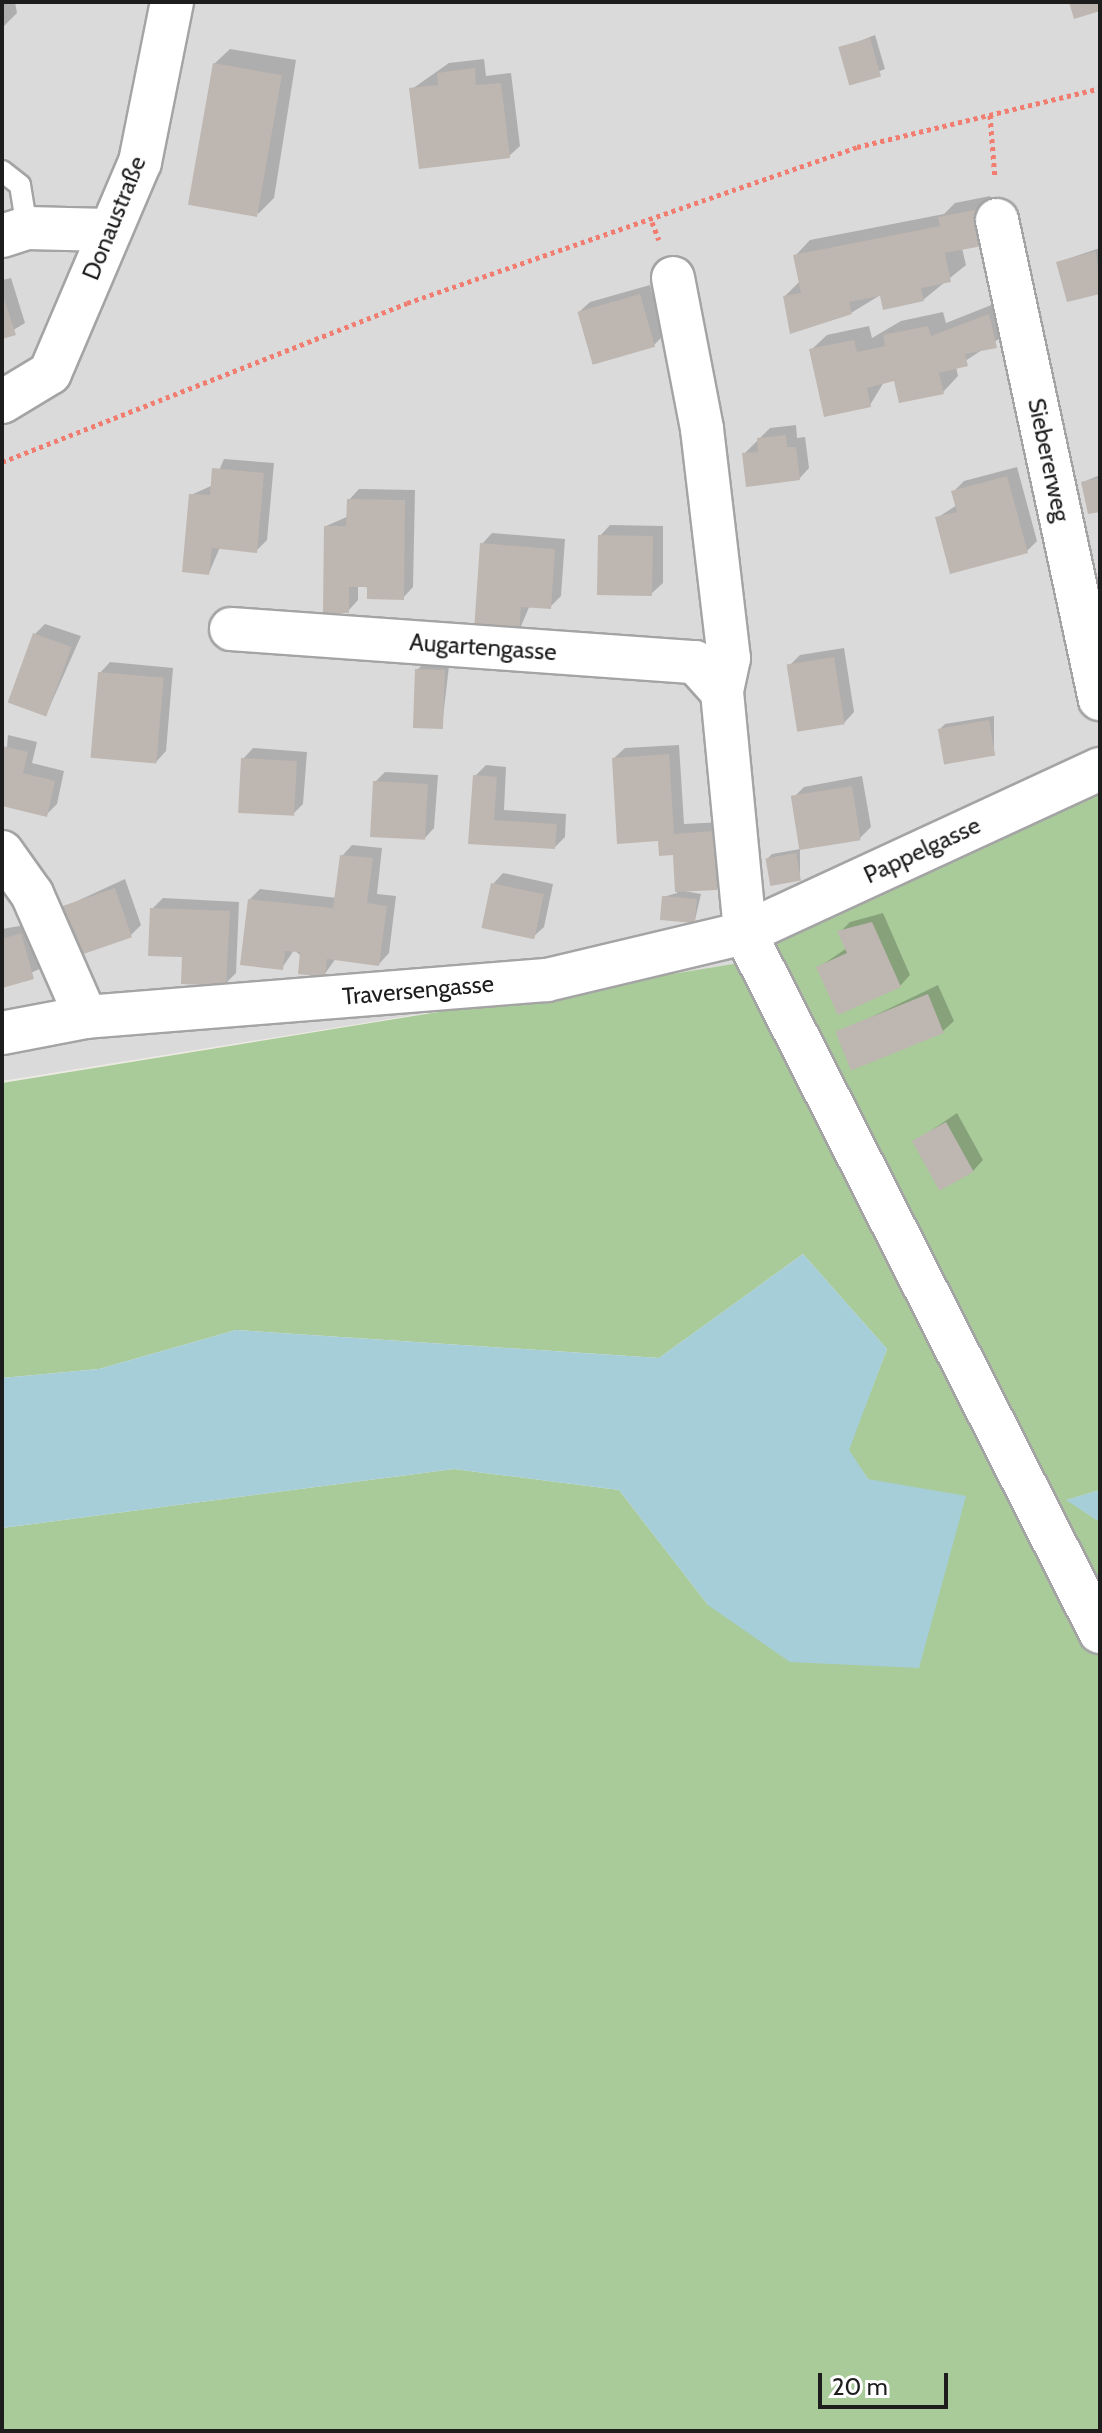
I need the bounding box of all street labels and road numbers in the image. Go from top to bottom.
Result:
street label: Donaustraße [76,152,152,284]
street label: Siebererweg [1022,396,1076,524]
street label: Augartengasse [408,627,558,667]
street label: Pappelgasse [859,810,985,890]
street label: Traversengasse [341,969,495,1011]

